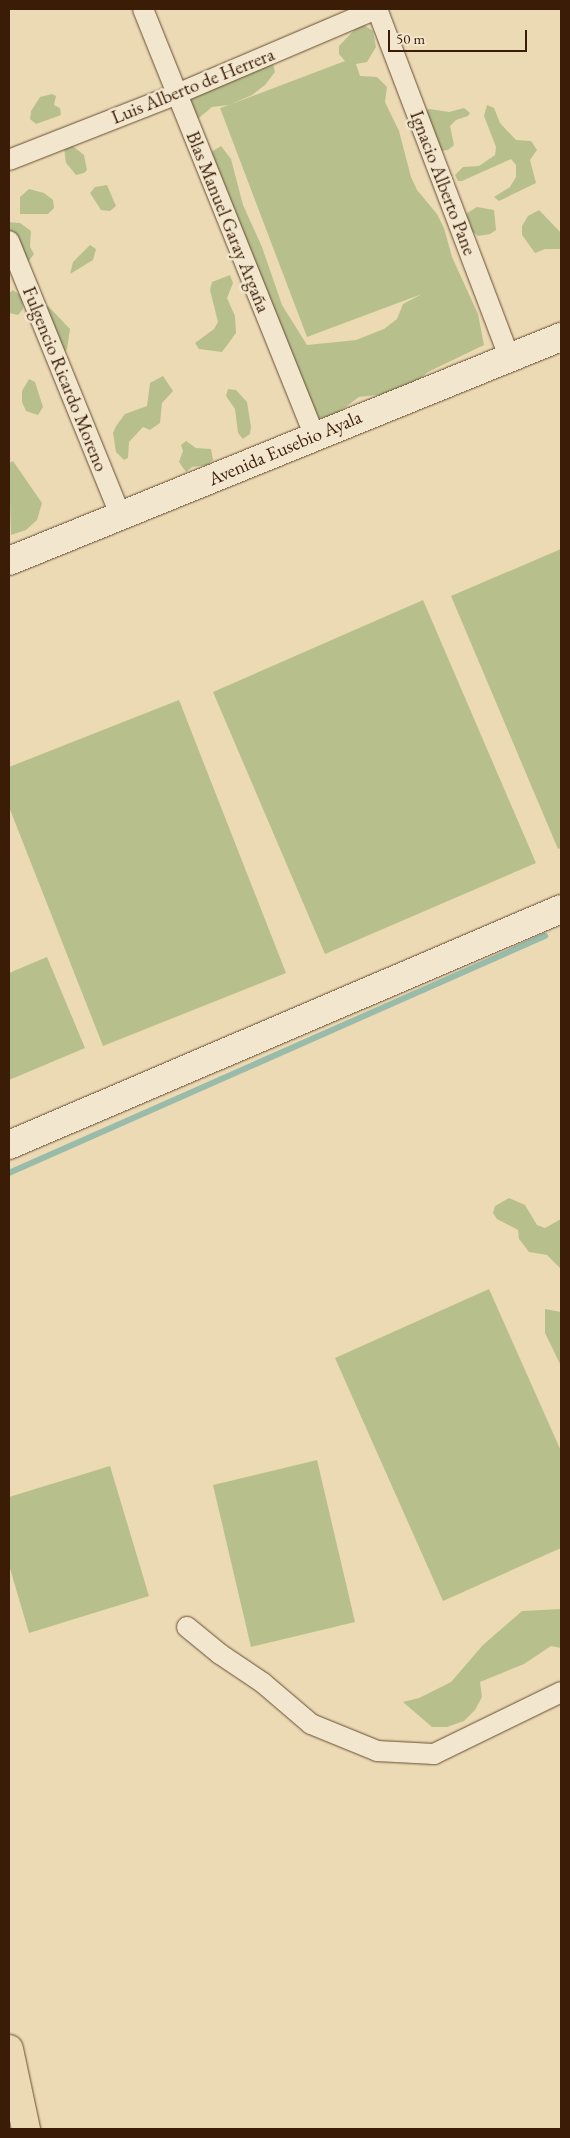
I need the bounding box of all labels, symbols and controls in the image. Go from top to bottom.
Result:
scale bar [390,20,529,52]
text: 50 m [396,29,425,48]
street label: Luis Alberto de Herrera [108,43,278,129]
street label: Ignacio Alberto Pane [405,108,481,258]
street label: Blas Manuel Garay Argaña [181,128,275,316]
street label: Fulgencio Ricardo Moreno [17,283,113,475]
street label: Avenida Eusebio Ayala [205,405,365,491]

